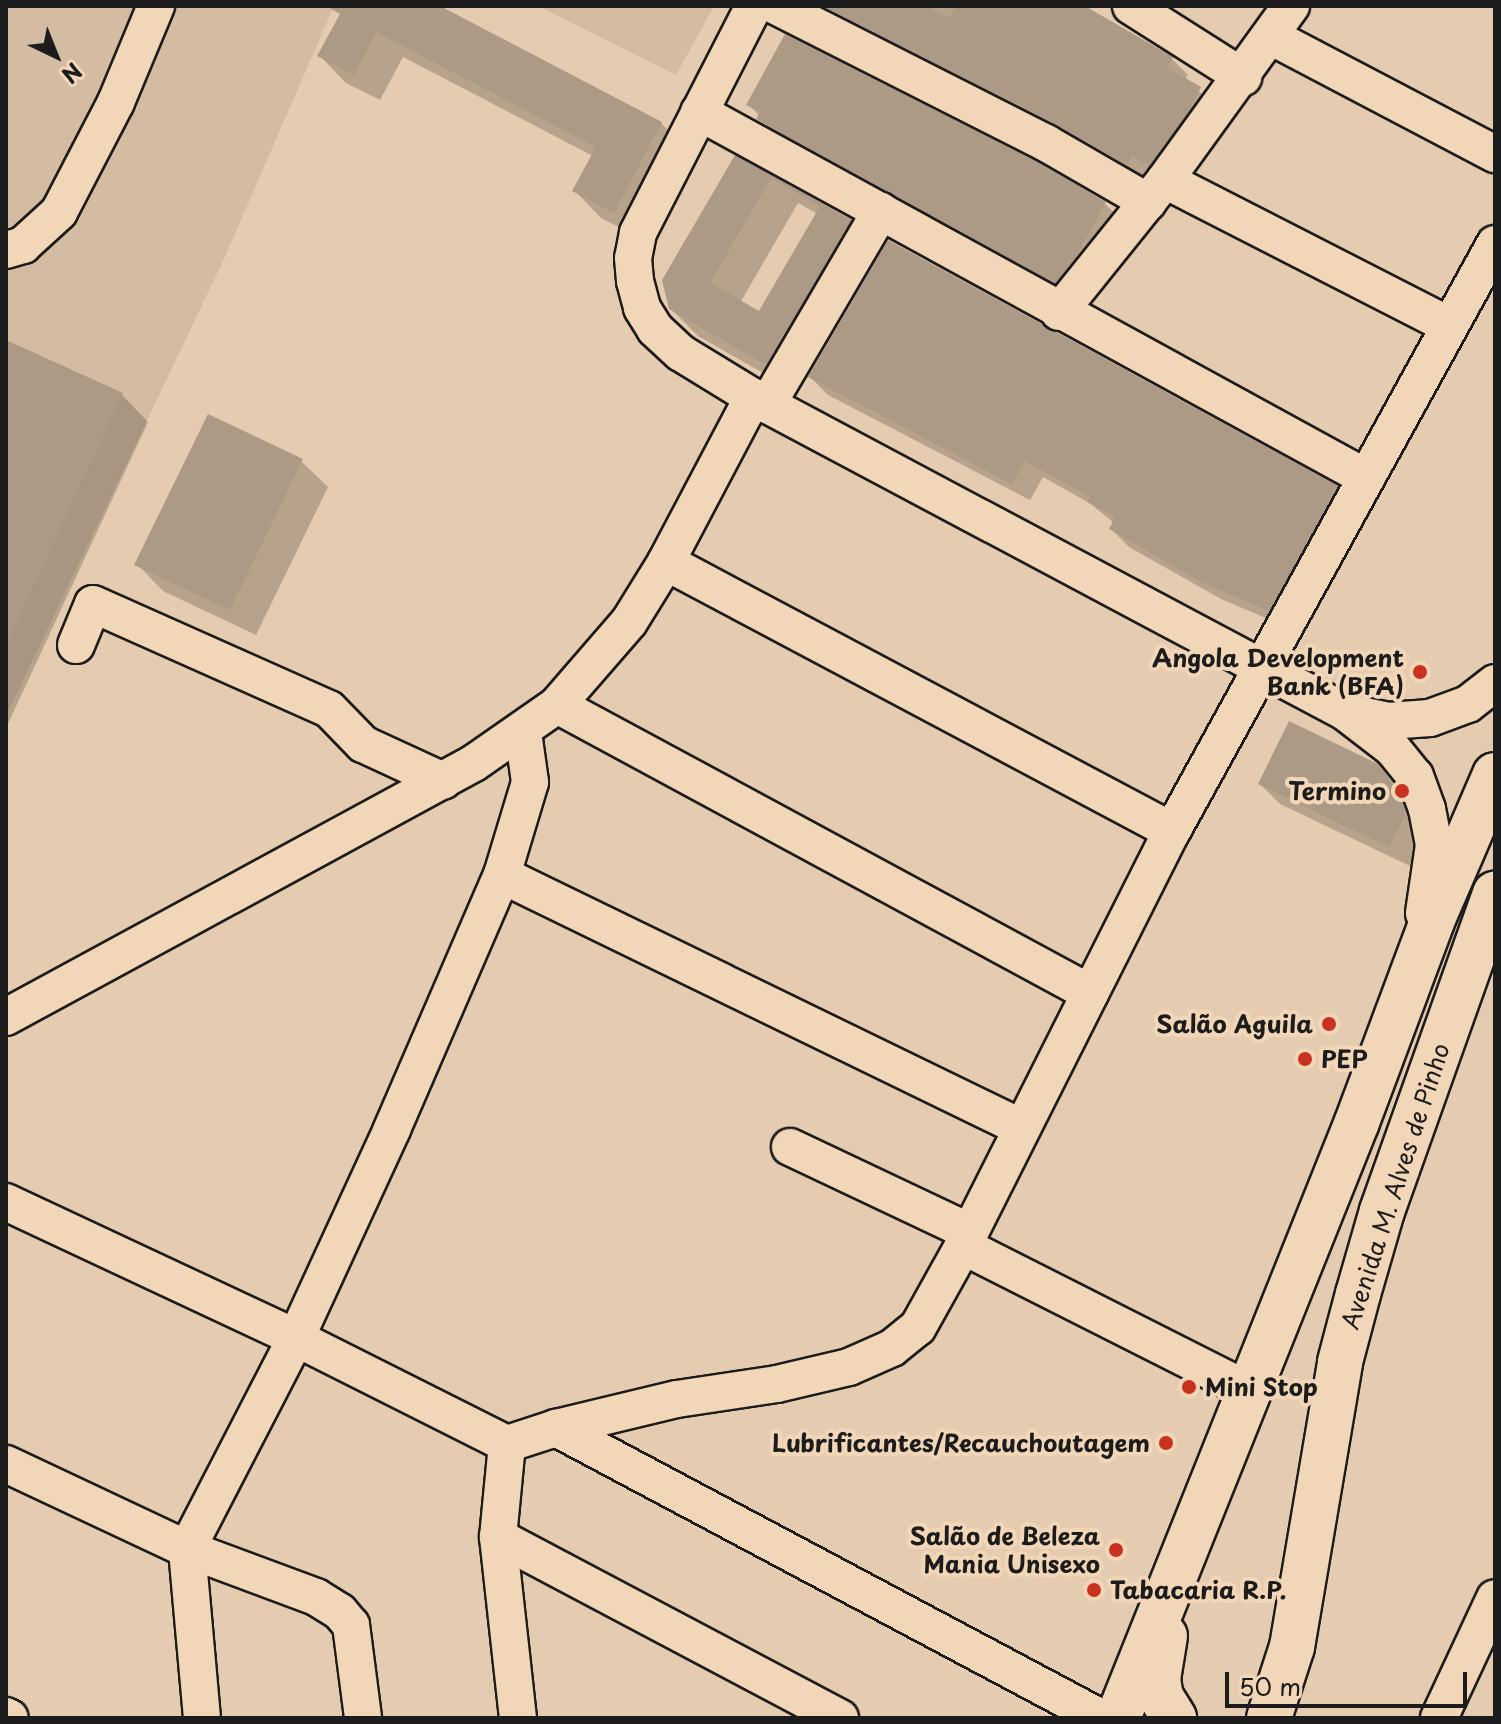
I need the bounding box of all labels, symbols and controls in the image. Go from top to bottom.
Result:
north arrow [16,16,96,96]
text: N [55,56,90,92]
place label: Angola Development Bank (BFA) [1152,644,1404,700]
marker: Angola Development Bank (BFA) [1411,663,1429,681]
place label: Termino [1288,777,1386,805]
marker: Termino [1393,782,1411,800]
place label: Salão Aguila [1156,1010,1313,1038]
marker: Salão Aguila [1320,1015,1338,1033]
street label: Avenida M. Alves de Pinho [1335,1038,1455,1334]
place label: PEP [1321,1045,1368,1073]
marker: PEP [1296,1050,1314,1068]
place label: Mini Stop [1205,1373,1318,1401]
marker: Mini Stop [1180,1378,1198,1396]
place label: Lubrificantes/Recauchoutagem [772,1429,1150,1457]
marker: Lubrificantes/Recauchoutagem [1157,1434,1175,1452]
place label: Salão de Beleza Mania Unisexo [906,1522,1100,1578]
marker: Salão de Beleza Mania Unisexo [1107,1541,1125,1559]
place label: Tabacaria R.P. [1110,1576,1288,1604]
marker: Tabacaria R.P. [1085,1581,1103,1599]
scale bar [1229,1656,1471,1706]
text: 50 m [1239,1668,1301,1704]

